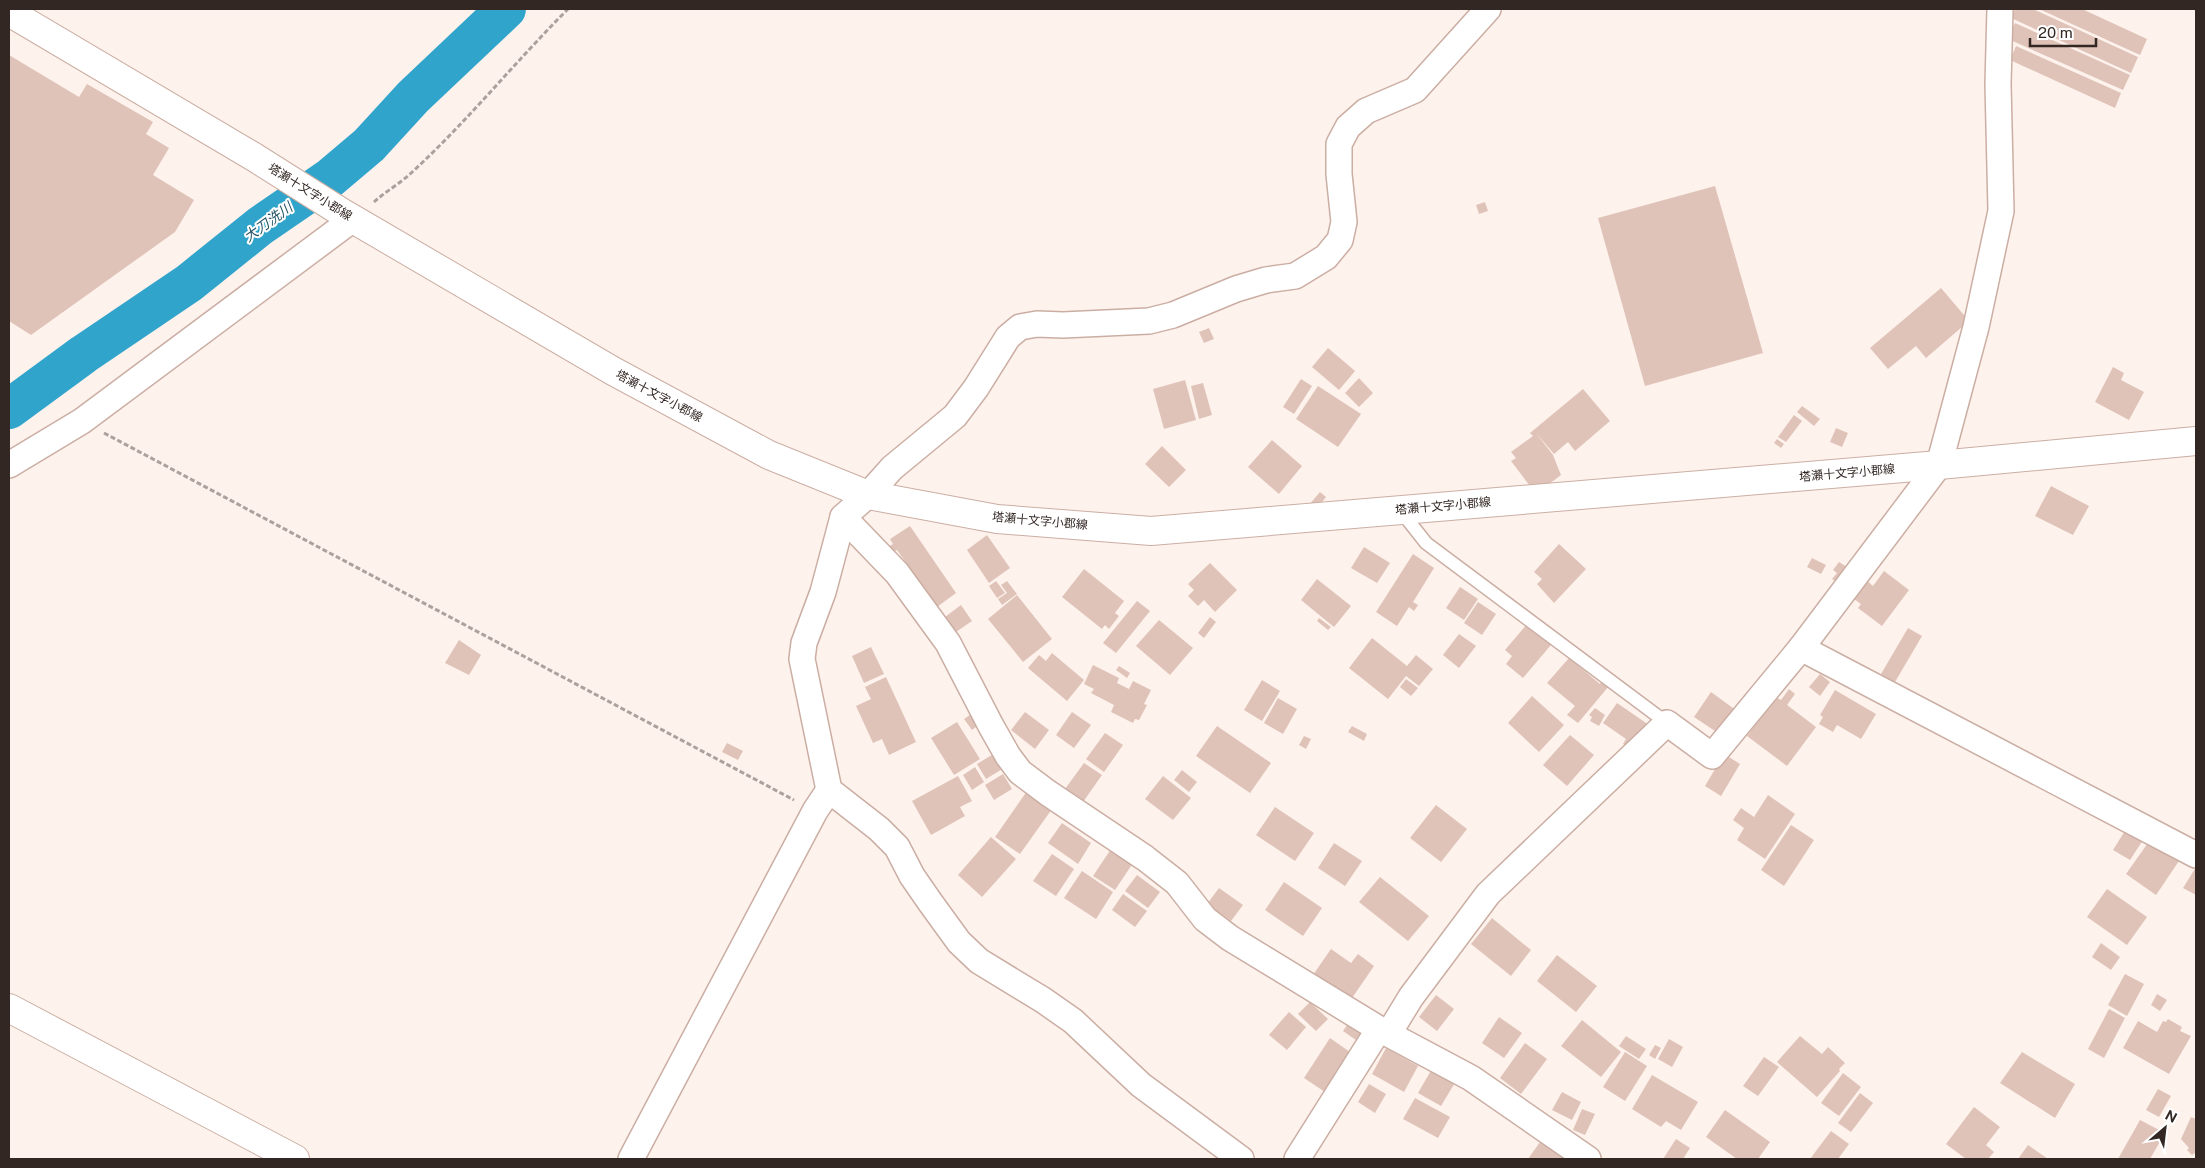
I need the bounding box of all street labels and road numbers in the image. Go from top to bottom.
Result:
street label: 塔瀬十文字小郡線 [266,161,354,223]
street label: 塔瀬十文字小郡線 [613,367,705,425]
street label: 塔瀬十文字小郡線 [1799,462,1895,484]
street label: 塔瀬十文字小郡線 [1395,495,1491,517]
street label: 塔瀬十文字小郡線 [992,510,1088,532]

